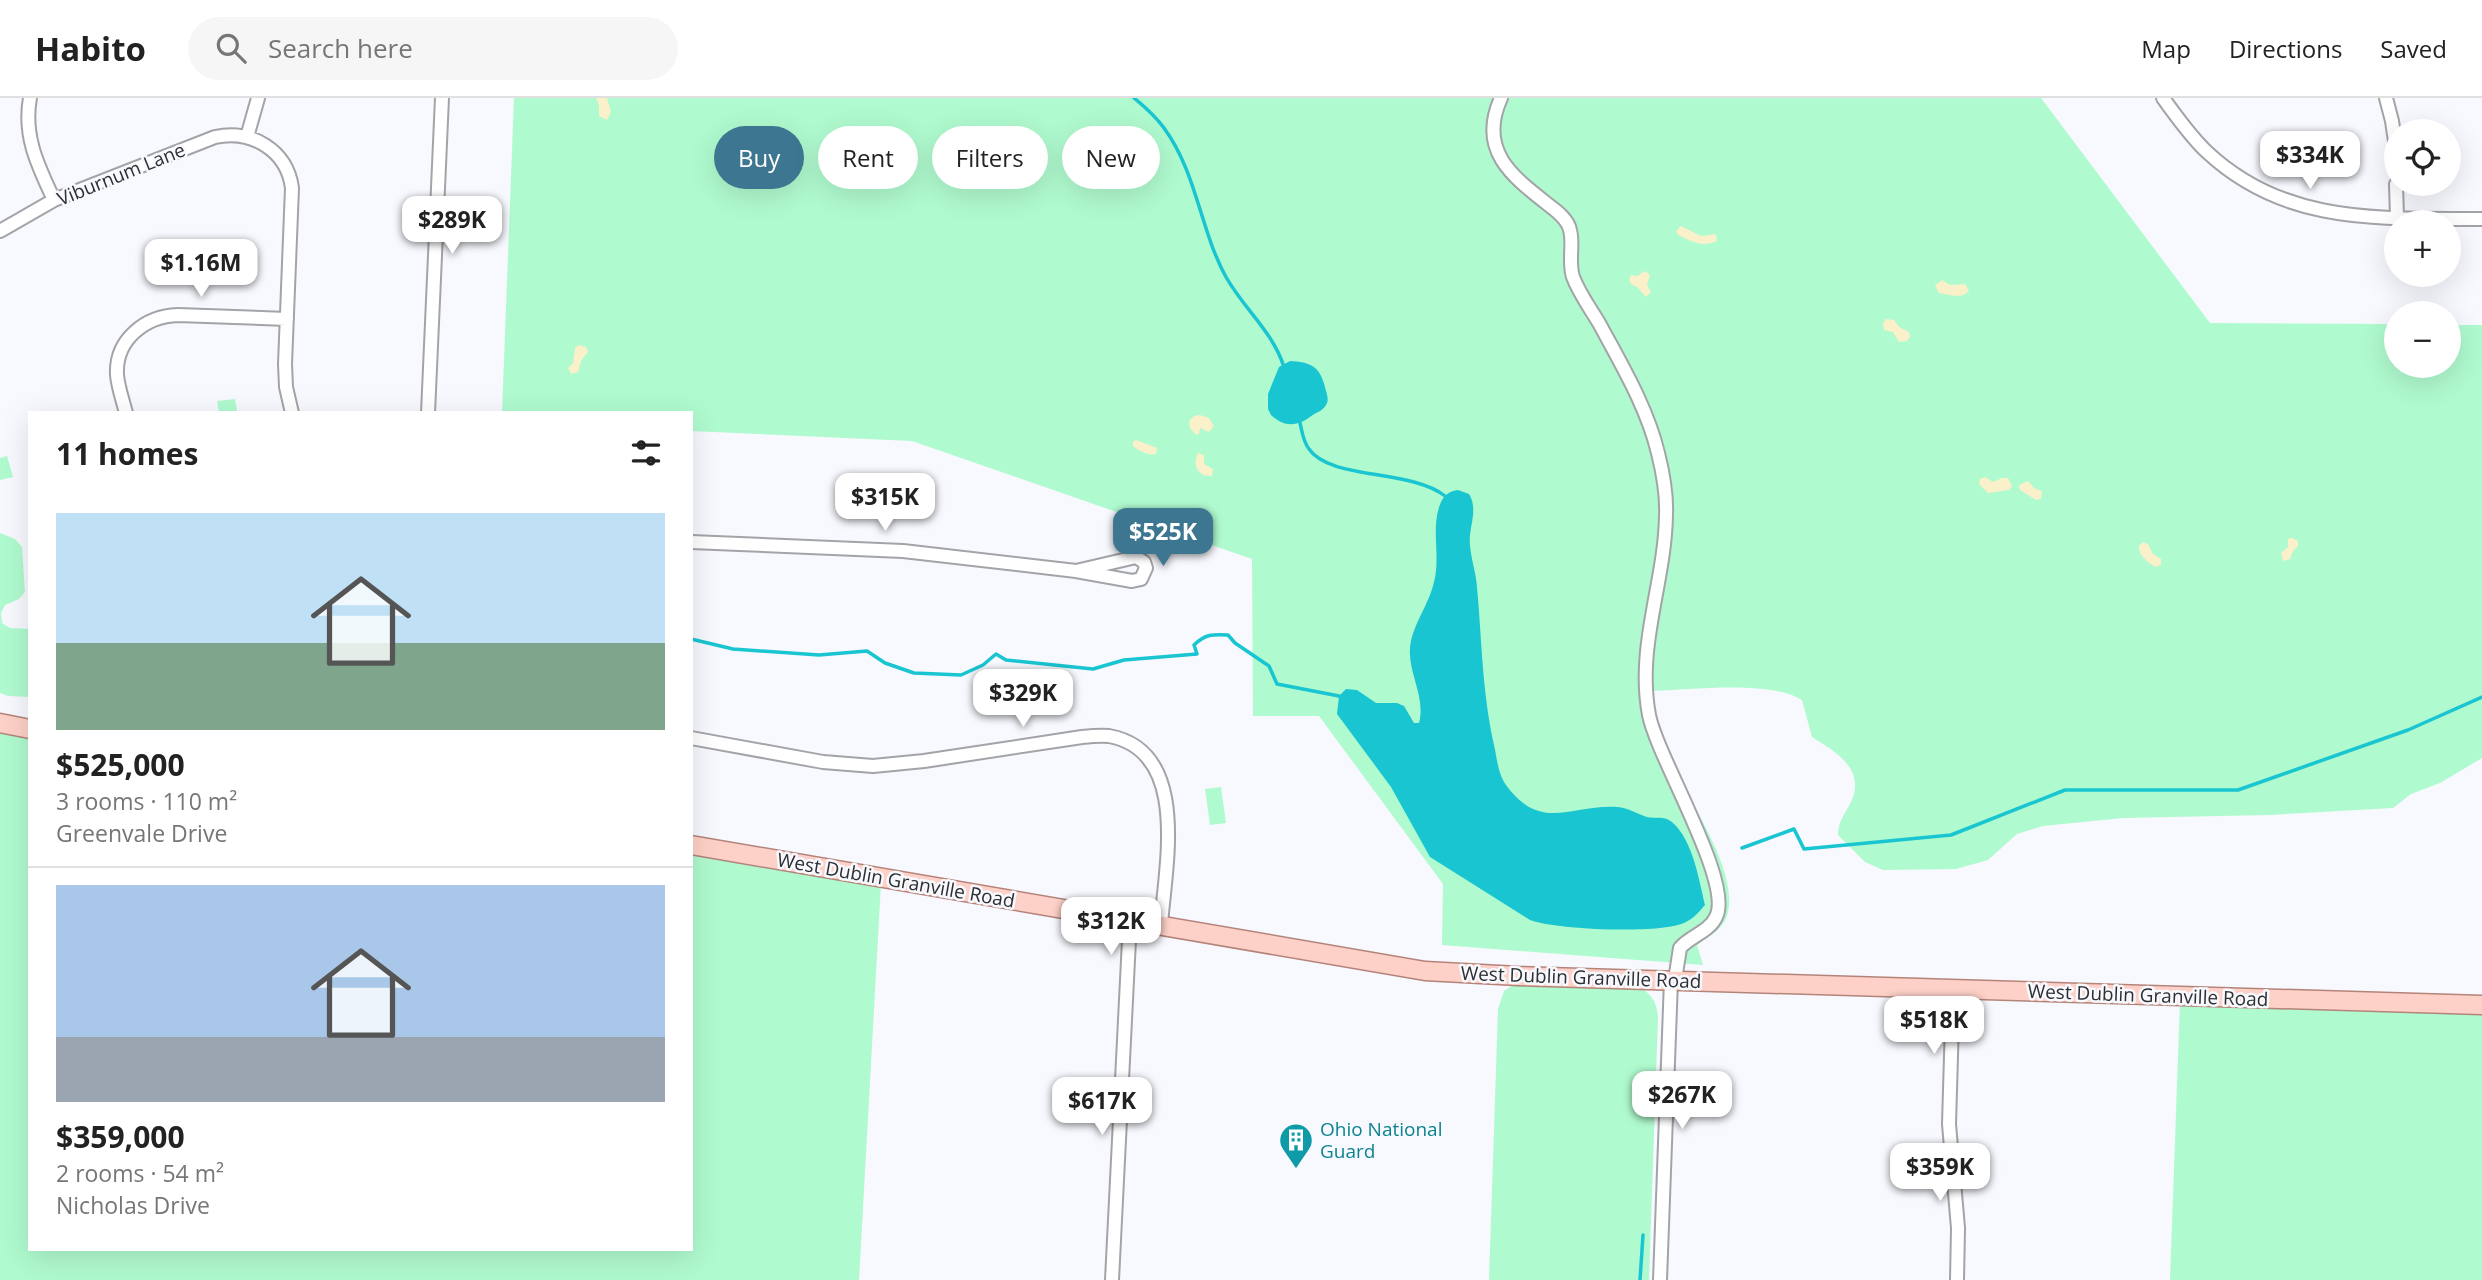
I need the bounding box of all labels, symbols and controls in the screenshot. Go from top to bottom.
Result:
search box [188,17,678,80]
text: Habito [35,26,146,71]
icon: search [212,29,250,67]
text: Search here [268,30,413,66]
text: Map [2141,32,2191,65]
text: Directions [2229,32,2342,65]
text: Saved [2380,32,2447,65]
map controls [2384,119,2461,378]
button: locate [2384,119,2461,196]
chip: Buy [714,126,804,189]
chip: Rent [818,126,918,189]
chip: Filters [932,126,1048,189]
chip: New [1062,126,1160,189]
pin: $334K [2261,132,2359,191]
street label: Viburnum Lane [53,137,189,211]
text: $334K [2276,138,2344,170]
pin: $289K [403,197,501,256]
text: $289K [418,203,486,235]
button: + [2384,210,2461,287]
pin: $1.16M [144,240,258,299]
text: $1.16M [161,246,241,278]
button: − [2384,301,2461,378]
text: 11 homes [56,433,199,474]
icon: filters [627,434,665,472]
pin: $315K [836,474,934,533]
text: $315K [851,480,919,512]
pin: $525K [1114,508,1212,568]
text: $525K [1129,515,1197,547]
icon: home [298,558,424,684]
pin: $329K [974,670,1072,729]
text: $329K [989,676,1057,708]
text: $525,000 [56,744,185,785]
text: 3 rooms · 110 m² [56,785,237,817]
text: Greenvale Drive [56,817,227,849]
street label: West Dublin Granville Road [775,846,1017,914]
pin: $312K [1062,898,1160,957]
text: $312K [1077,904,1145,936]
icon: home [298,930,424,1056]
street label: West Dublin Granville Road [1460,960,1702,994]
street label: West Dublin Granville Road [2027,978,2269,1012]
pin: $518K [1885,996,1983,1056]
text: $518K [1900,1003,1968,1035]
pin: $267K [1633,1072,1731,1131]
pin: $617K [1053,1077,1151,1137]
text: $267K [1648,1078,1716,1110]
text: $617K [1068,1084,1136,1116]
text: $359,000 [56,1116,185,1157]
place label: Ohio National Guard [1320,1116,1442,1164]
building icon: Ohio National Guard [1277,1121,1315,1170]
pin: $359K [1891,1144,1989,1203]
text: $359K [1906,1150,1974,1182]
text: 2 rooms · 54 m² [56,1157,224,1189]
text: Nicholas Drive [56,1189,210,1221]

